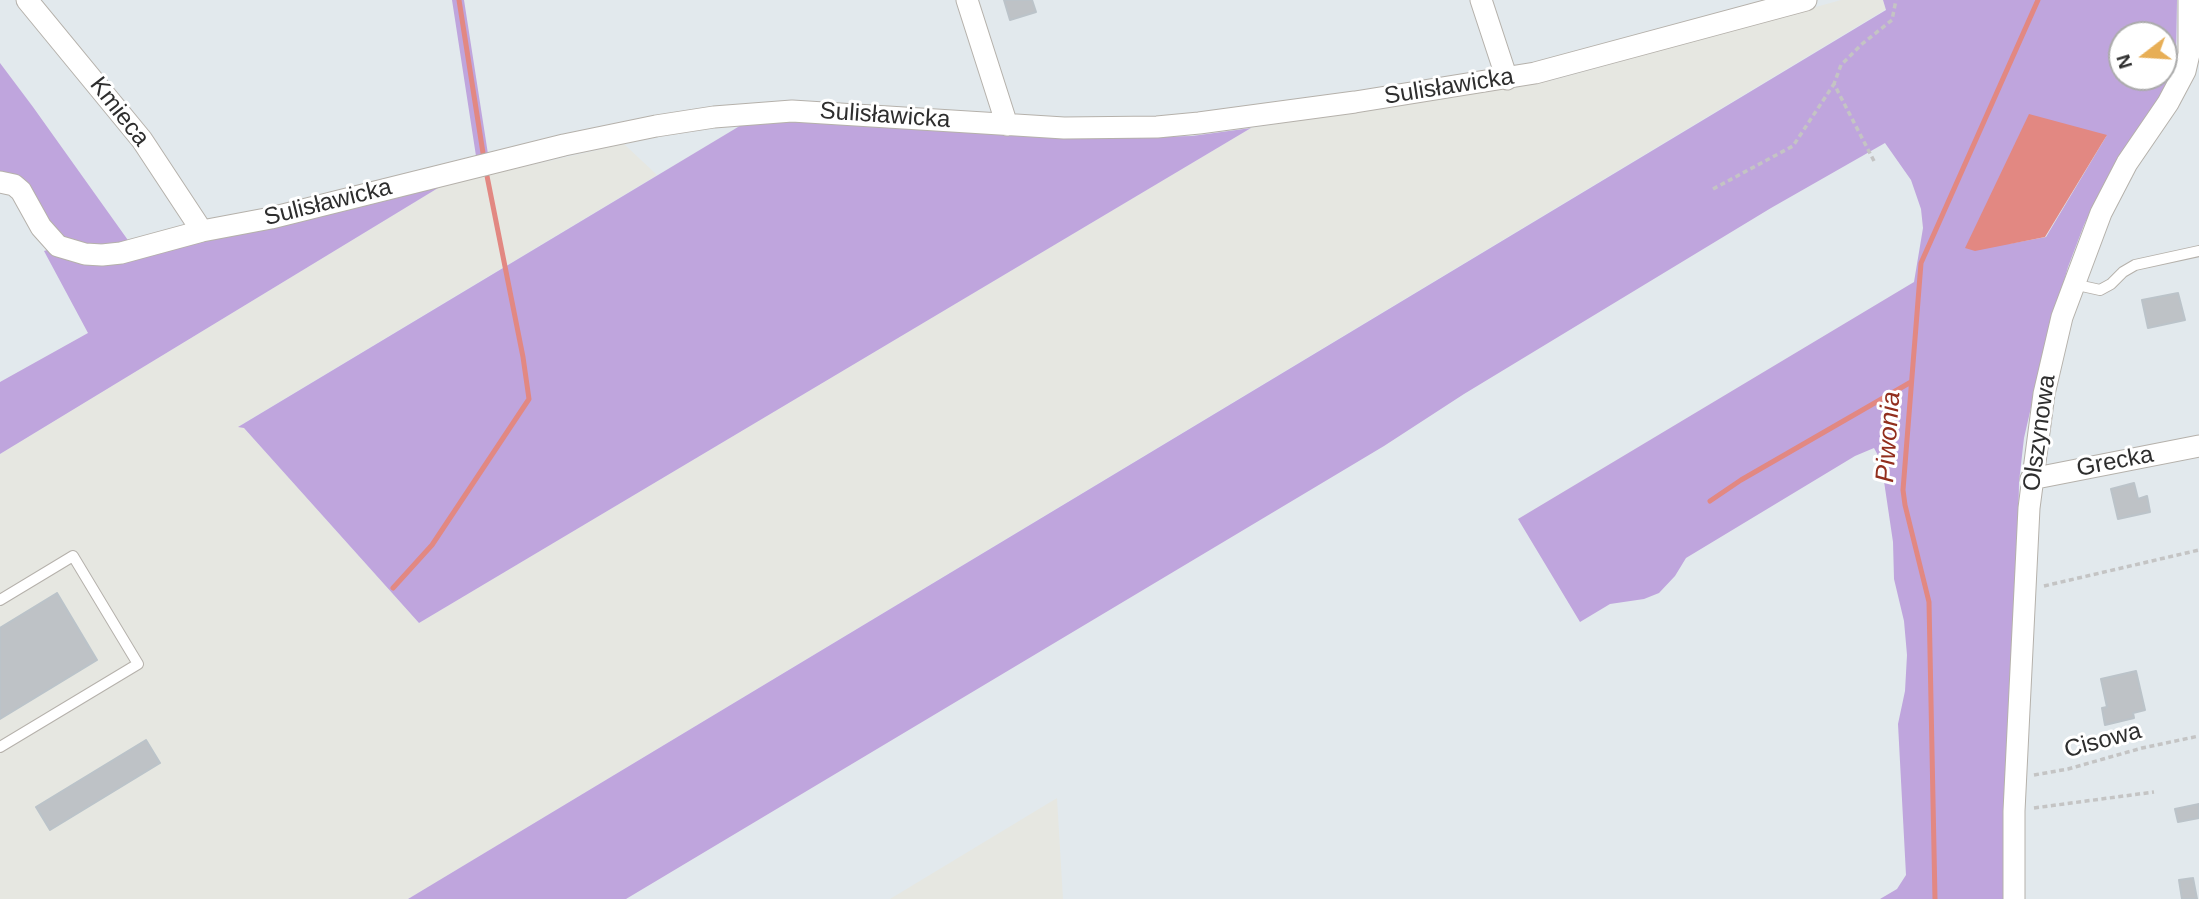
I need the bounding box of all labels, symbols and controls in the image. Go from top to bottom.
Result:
north arrow [2108,21,2178,91]
text: N [2112,52,2136,71]
street label: Sulisławicka [1382,63,1516,111]
street label: Kmieca [83,72,155,152]
street label: Sulisławicka [819,97,951,135]
street label: Sulisławicka [261,173,395,233]
street label: Olszynowa [2018,373,2062,493]
water label: Piwonia [1870,390,1908,484]
street label: Grecka [2074,440,2156,484]
street label: Cisowa [2061,717,2145,765]

